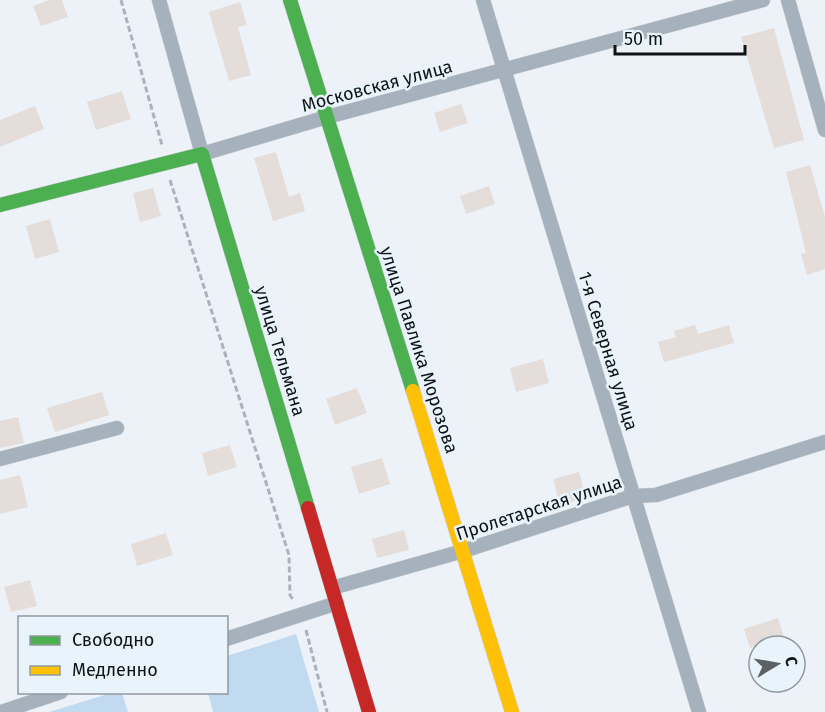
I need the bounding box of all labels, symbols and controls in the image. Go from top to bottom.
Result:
scale bar [615,18,746,56]
text: 50 m [624,28,663,50]
street label: Московская улица [299,55,455,117]
street label: улица Павлика Морозова [375,244,463,456]
street label: 1-я Северная улица [573,269,643,433]
street label: улица Тельмана [250,283,310,419]
street label: Пролетарская улица [453,471,625,545]
legend [18,616,228,694]
text: Свободно [72,629,154,651]
north arrow [747,634,807,694]
text: С [781,655,802,668]
text: Медленно [72,659,158,681]

